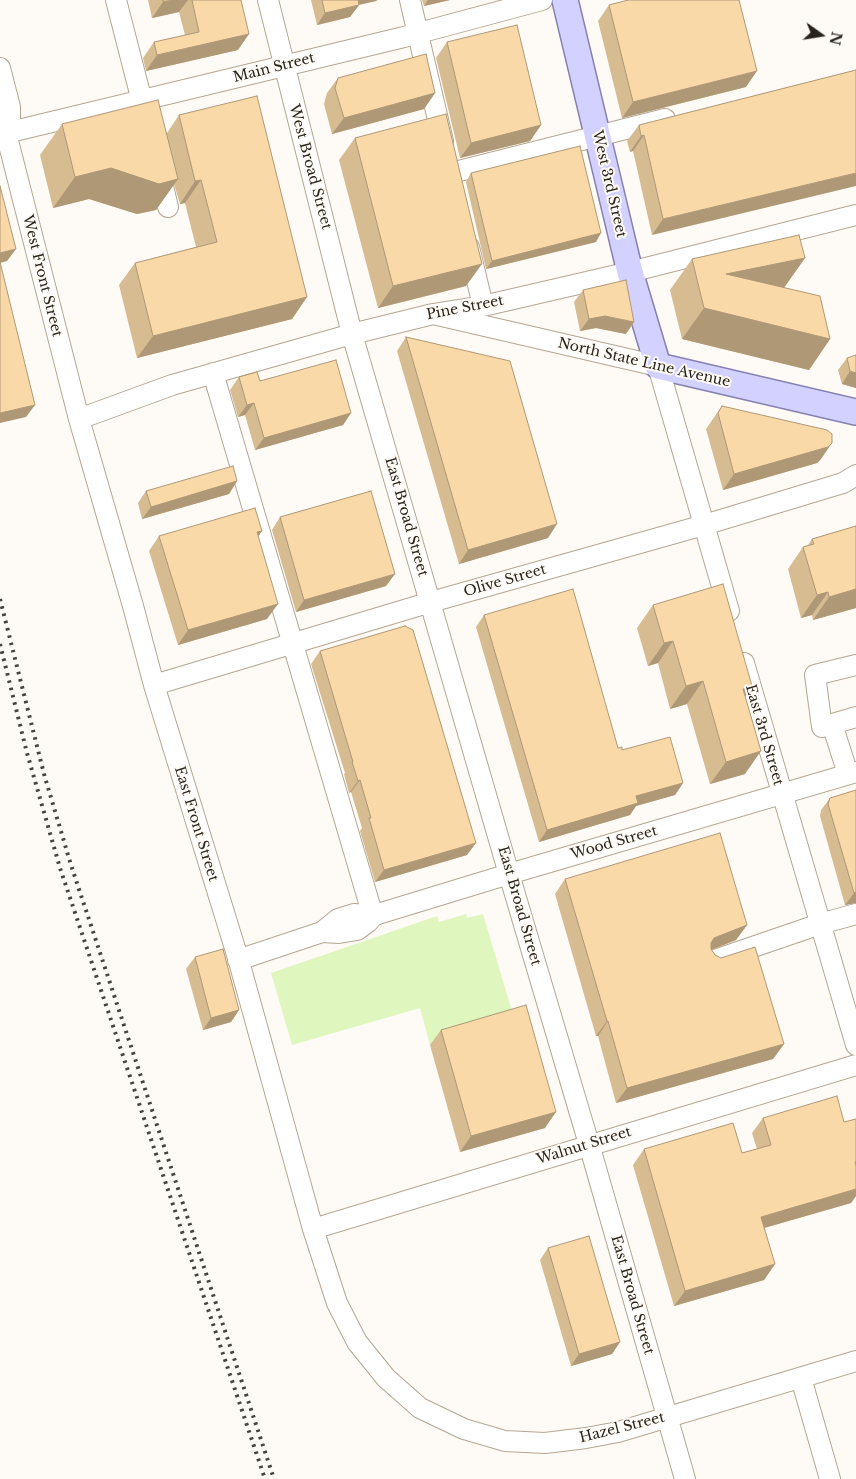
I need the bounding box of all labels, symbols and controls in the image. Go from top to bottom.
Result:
north arrow [796,10,846,60]
text: N [825,30,846,47]
street label: Main Street [231,50,317,86]
street label: West Broad Street [285,103,335,231]
street label: West 3rd Street [588,129,630,239]
street label: West Front Street [19,213,65,339]
street label: Pine Street [425,292,505,324]
street label: North State Line Avenue [556,335,732,391]
street label: East Broad Street [381,455,431,579]
street label: Olive Street [462,561,548,601]
street label: East 3rd Street [742,683,786,787]
street label: East Front Street [170,764,222,884]
street label: Wood Street [569,823,659,863]
street label: East Broad Street [494,844,544,968]
street label: Walnut Street [535,1124,633,1168]
street label: East Broad Street [607,1233,657,1357]
street label: Hazel Street [578,1409,666,1447]

